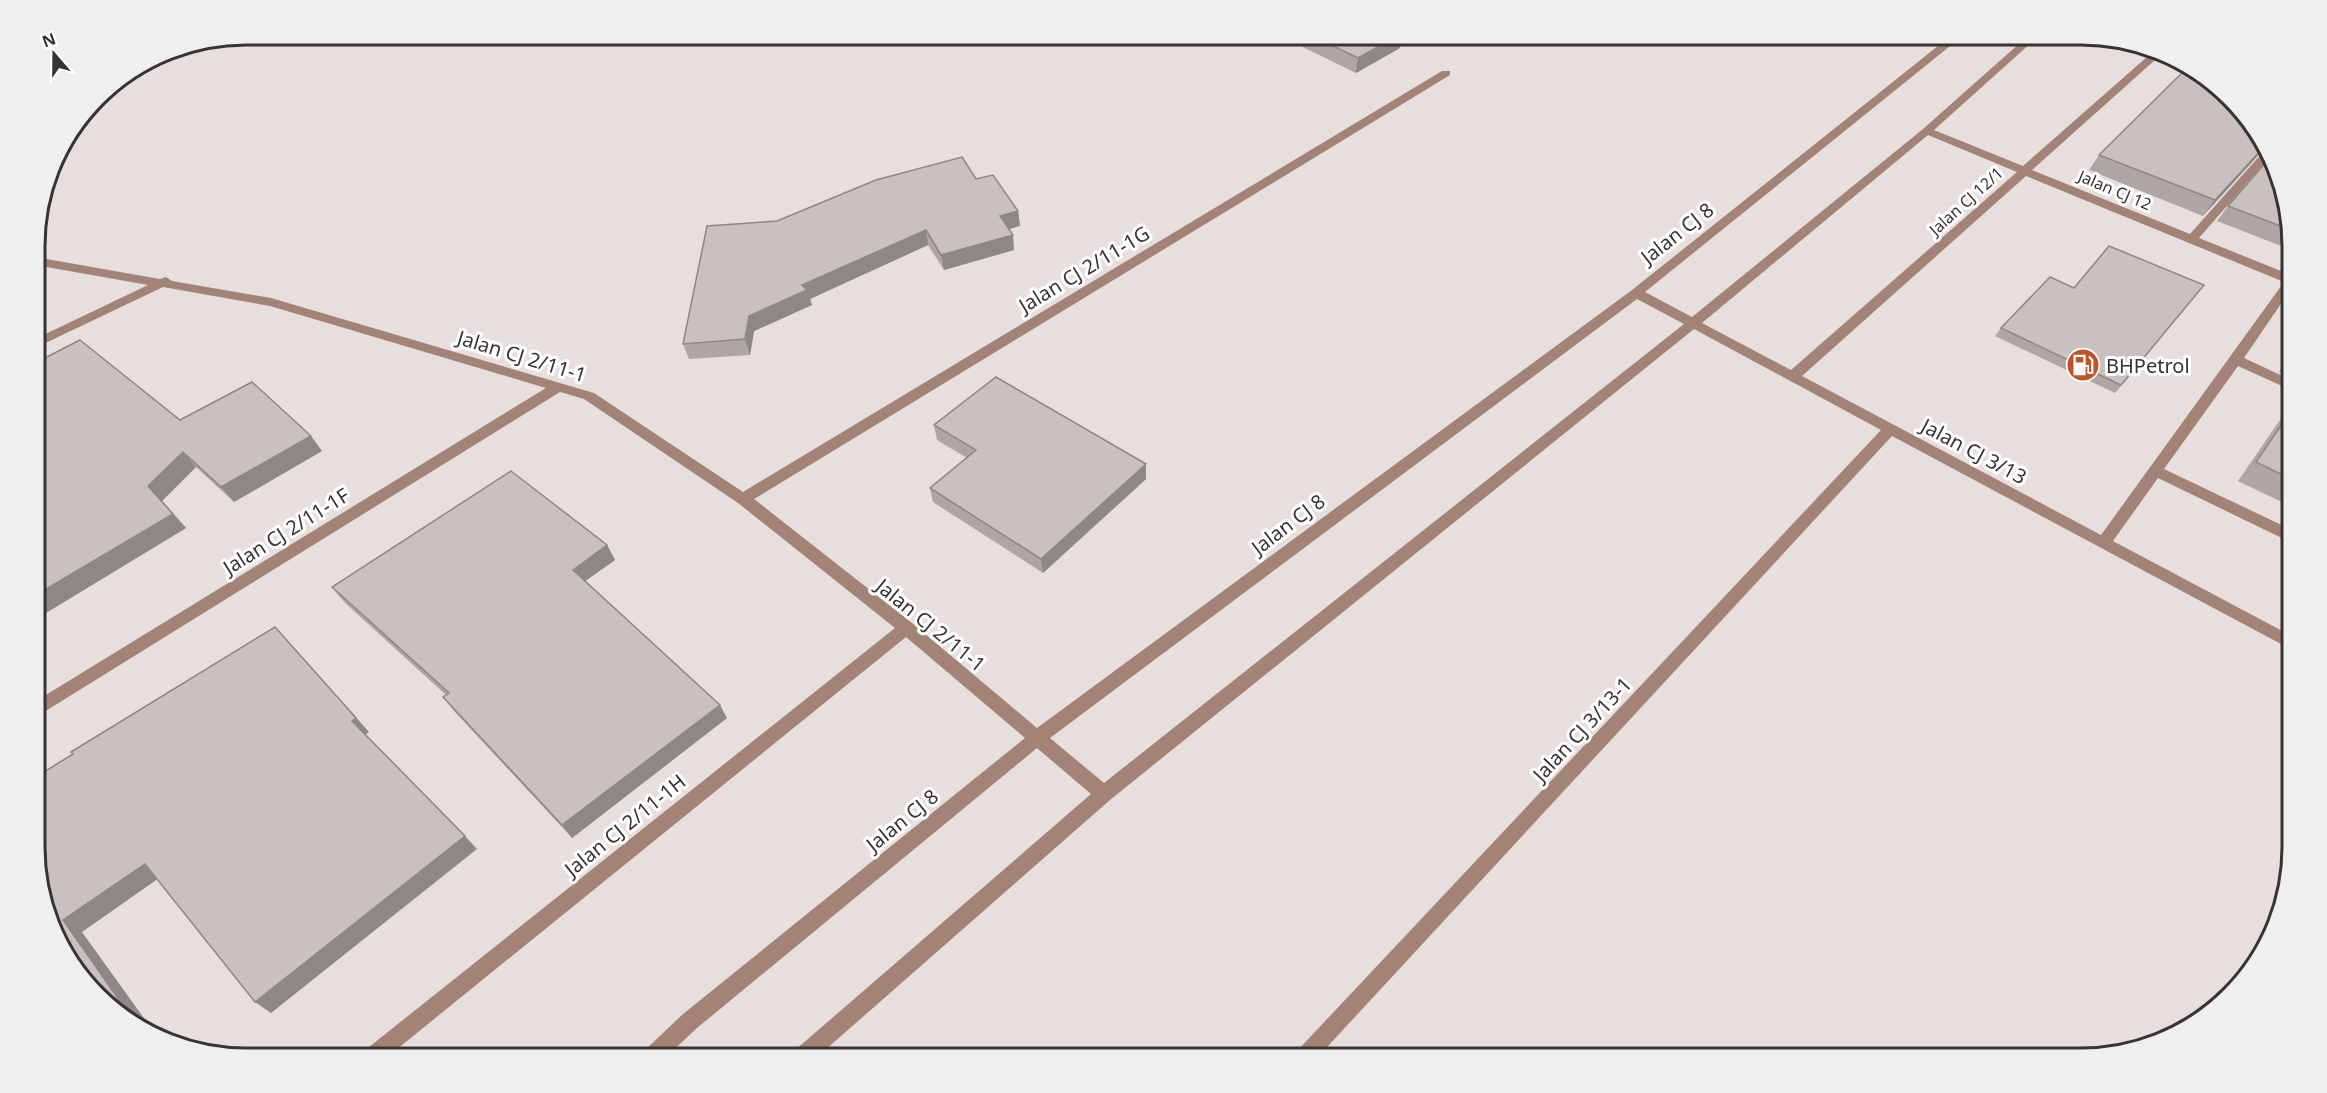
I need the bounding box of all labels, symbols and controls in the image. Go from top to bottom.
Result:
north arrow [24,24,84,84]
text: N [39,27,59,52]
street label: Jalan CJ 12/1 [1923,162,2008,241]
street label: Jalan CJ 12 [2073,164,2155,215]
street label: Jalan CJ 8 [1633,196,1719,271]
street label: Jalan CJ 2/11-1G [1012,219,1154,320]
street label: Jalan CJ 2/11-1 [452,323,590,388]
fuel station icon: BHPetrol [2065,347,2101,383]
place label: BHPetrol [2106,352,2190,379]
street label: Jalan CJ 3/13 [1915,411,2031,490]
street label: Jalan CJ 2/11-1F [216,481,354,582]
street label: Jalan CJ 8 [1244,488,1330,562]
street label: Jalan CJ 2/11-1 [869,571,991,678]
street label: Jalan CJ 3/13-1 [1525,671,1637,789]
street label: Jalan CJ 2/11-1H [557,768,691,883]
street label: Jalan CJ 8 [859,783,944,859]

